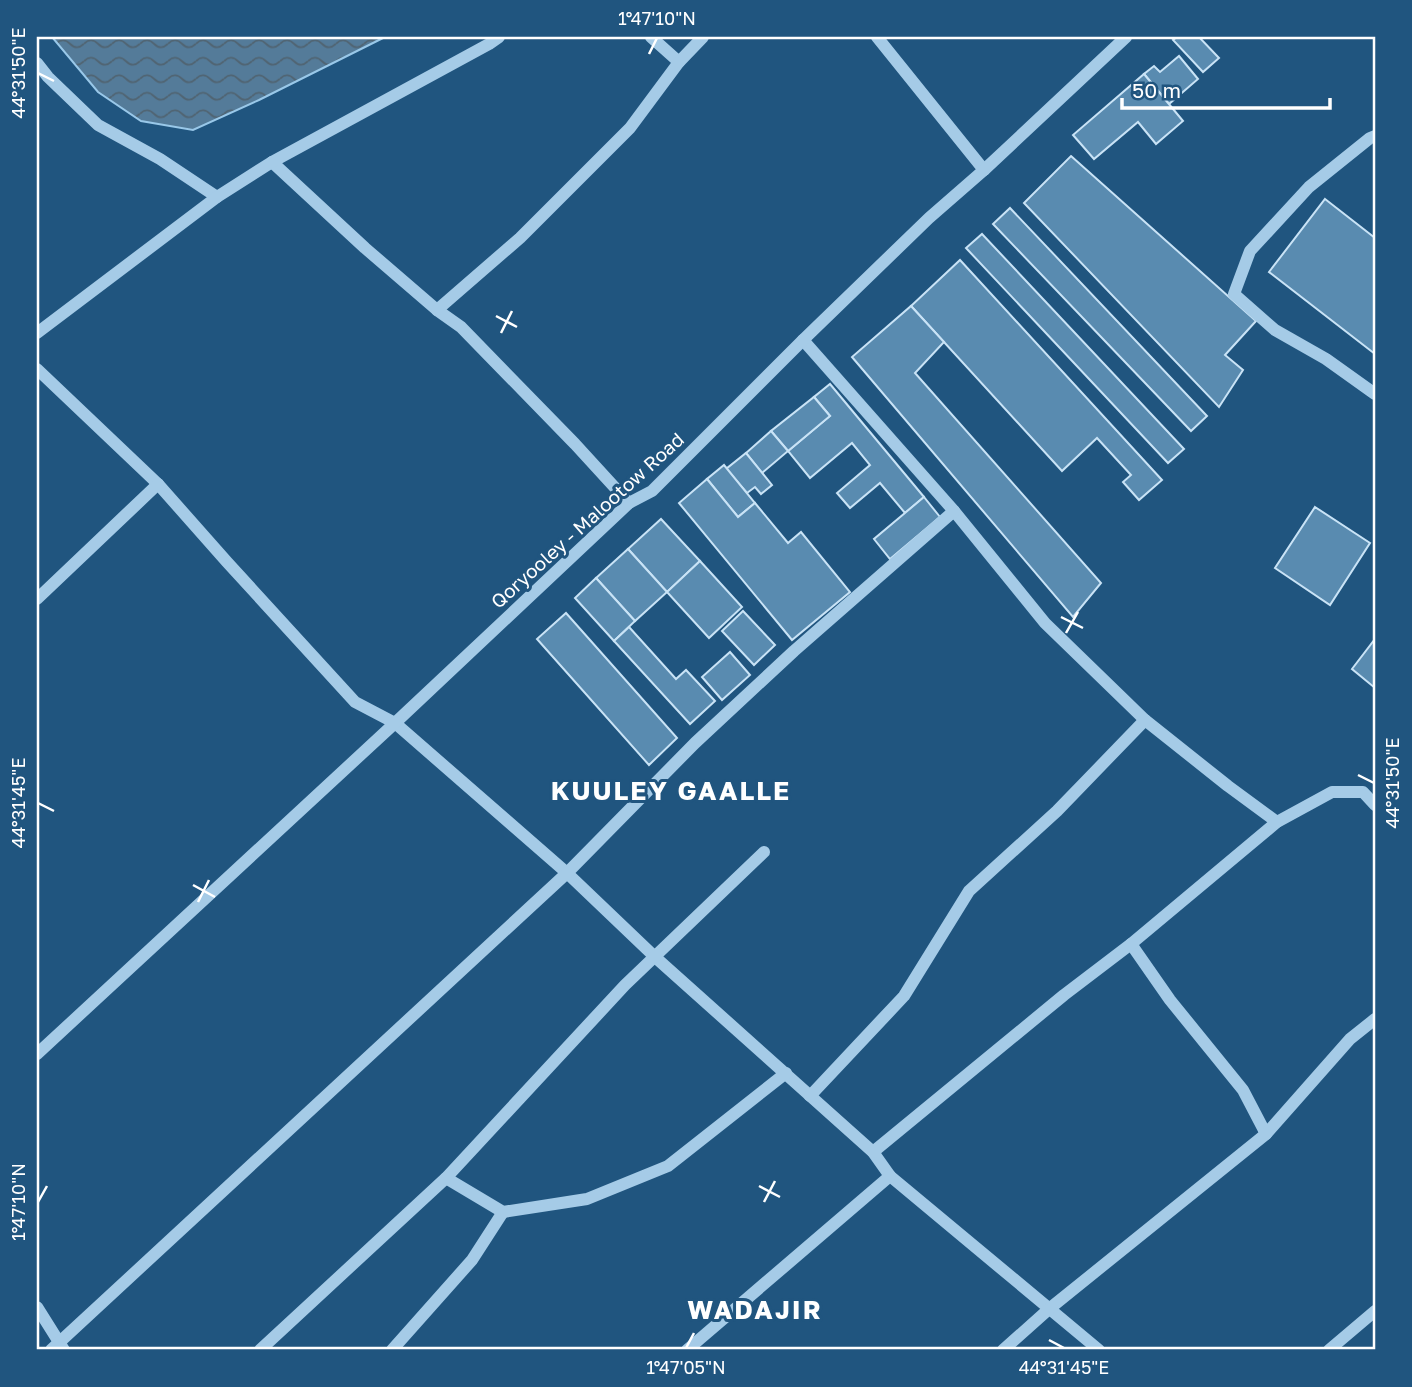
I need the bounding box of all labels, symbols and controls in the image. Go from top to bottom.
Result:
text: 1°47'10"N [618,7,696,29]
text: 44°31'50"E [7,28,29,118]
scale bar [1122,66,1330,110]
text: 50 m [1132,77,1181,103]
street label: Qoryooley - Malootow Road [486,427,688,613]
text: 44°31'50"E [1381,738,1403,828]
text: 44°31'45"E [7,758,29,848]
district label: KUULEY GAALLE [551,775,791,806]
text: 1°47'10"N [7,1163,29,1241]
district label: WADAJIR [687,1294,823,1325]
text: 1°47'05"N [646,1356,726,1378]
text: 44°31'45"E [1019,1356,1109,1378]

